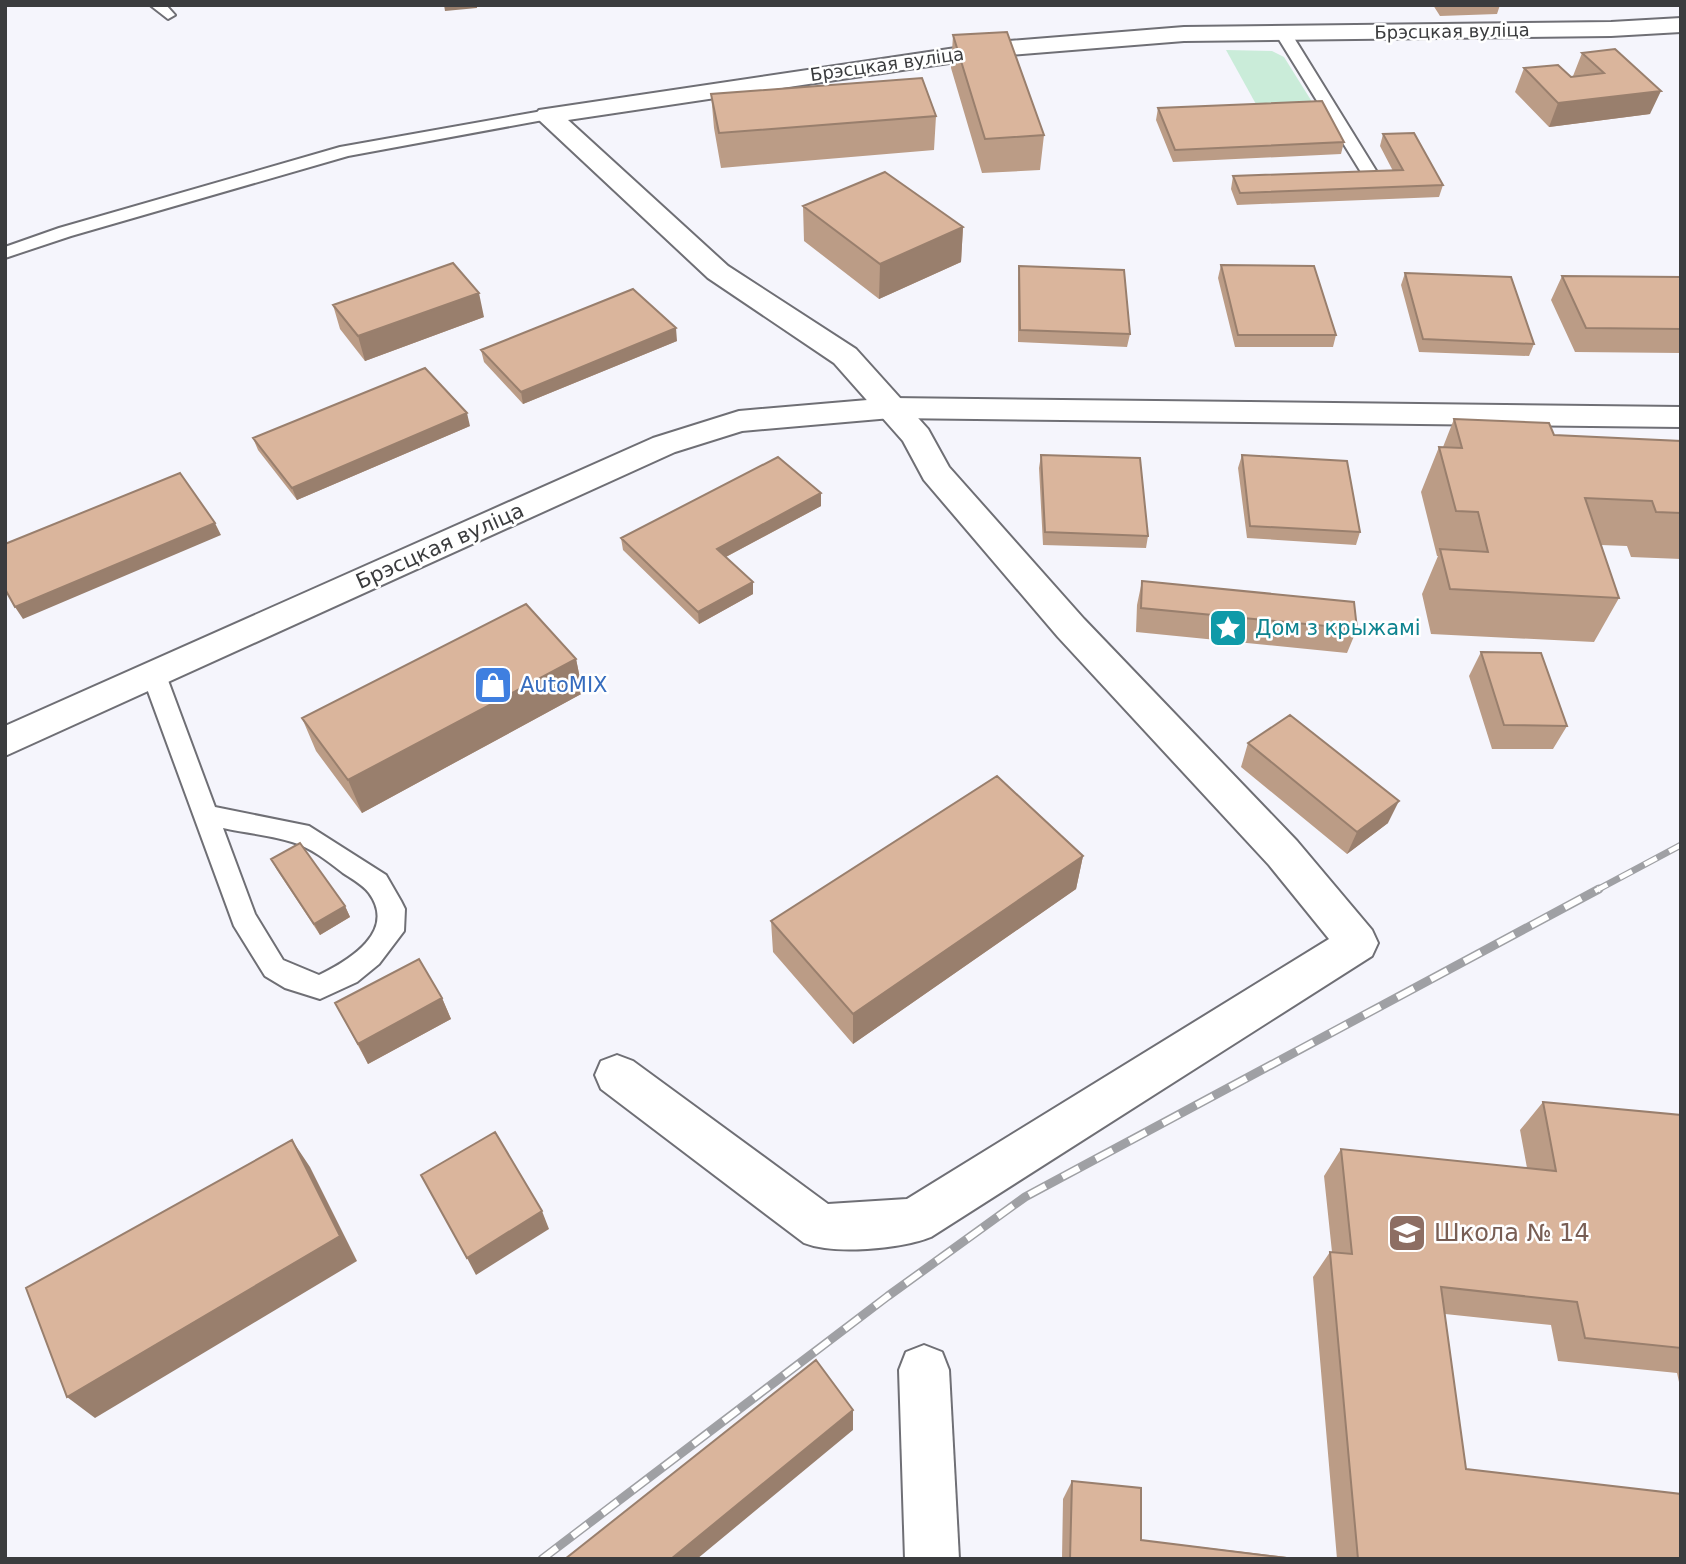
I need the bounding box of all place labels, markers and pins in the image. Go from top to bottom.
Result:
place icon: Дом з крыжамі [1207,607,1249,649]
place label: Дом з крыжамі [1255,616,1421,640]
shop icon: AutoMIX [472,664,514,706]
place label: AutoMIX [520,673,607,697]
school or university icon: Школа № 14 [1386,1212,1428,1254]
place label: Школа № 14 [1434,1219,1590,1247]

